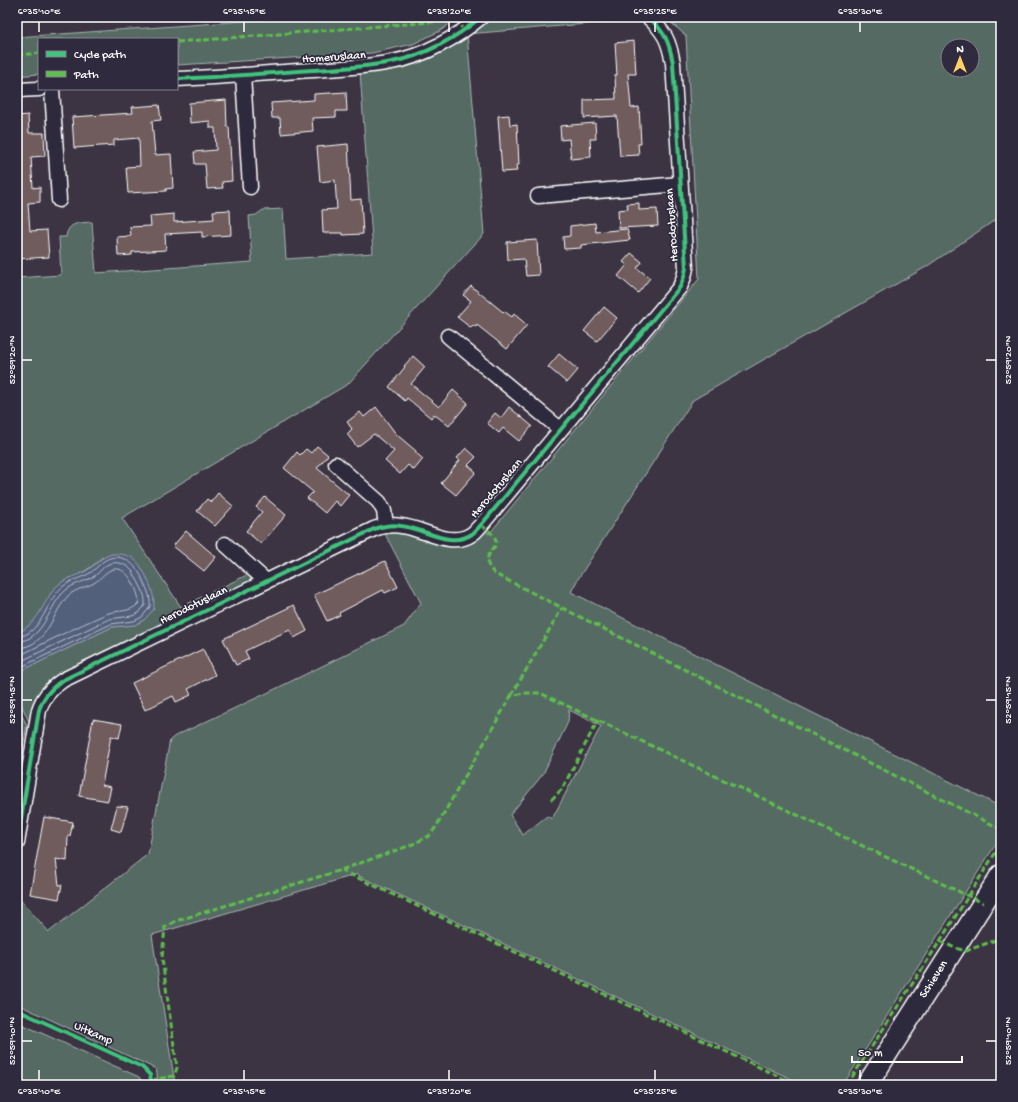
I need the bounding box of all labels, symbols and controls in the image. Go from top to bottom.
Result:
text: 6°35'10"E [18,6,61,18]
text: 6°35'15"E [223,6,266,18]
text: 6°35'20"E [427,6,472,18]
text: 6°35'25"E [633,6,677,18]
text: 6°35'30"E [838,6,883,18]
legend [38,38,178,90]
north arrow [940,38,980,78]
text: N [956,44,964,56]
text: Cycle path [74,49,127,63]
street label: Homeruslaan [302,49,367,67]
text: Path [73,69,99,83]
street label: Herodotuslaan [663,188,683,262]
text: 52°59'20"N [7,335,19,384]
text: 52°59'20"N [1003,335,1015,384]
street label: Herodotuslaan [468,456,526,522]
street label: Herodotuslaan [158,583,230,628]
text: 52°59'15"N [7,676,19,724]
text: 52°59'15"N [1003,676,1015,724]
street label: Schieven [917,958,952,1001]
text: 52°59'10"N [7,1017,19,1065]
text: 52°59'10"N [1003,1017,1015,1065]
street label: Uitkamp [71,1019,115,1049]
scale bar [852,1038,962,1064]
text: 50 m [858,1047,883,1061]
text: 6°35'10"E [18,1086,61,1098]
text: 6°35'15"E [223,1086,266,1098]
text: 6°35'20"E [427,1086,472,1098]
text: 6°35'25"E [633,1086,677,1098]
text: 6°35'30"E [838,1086,883,1098]

